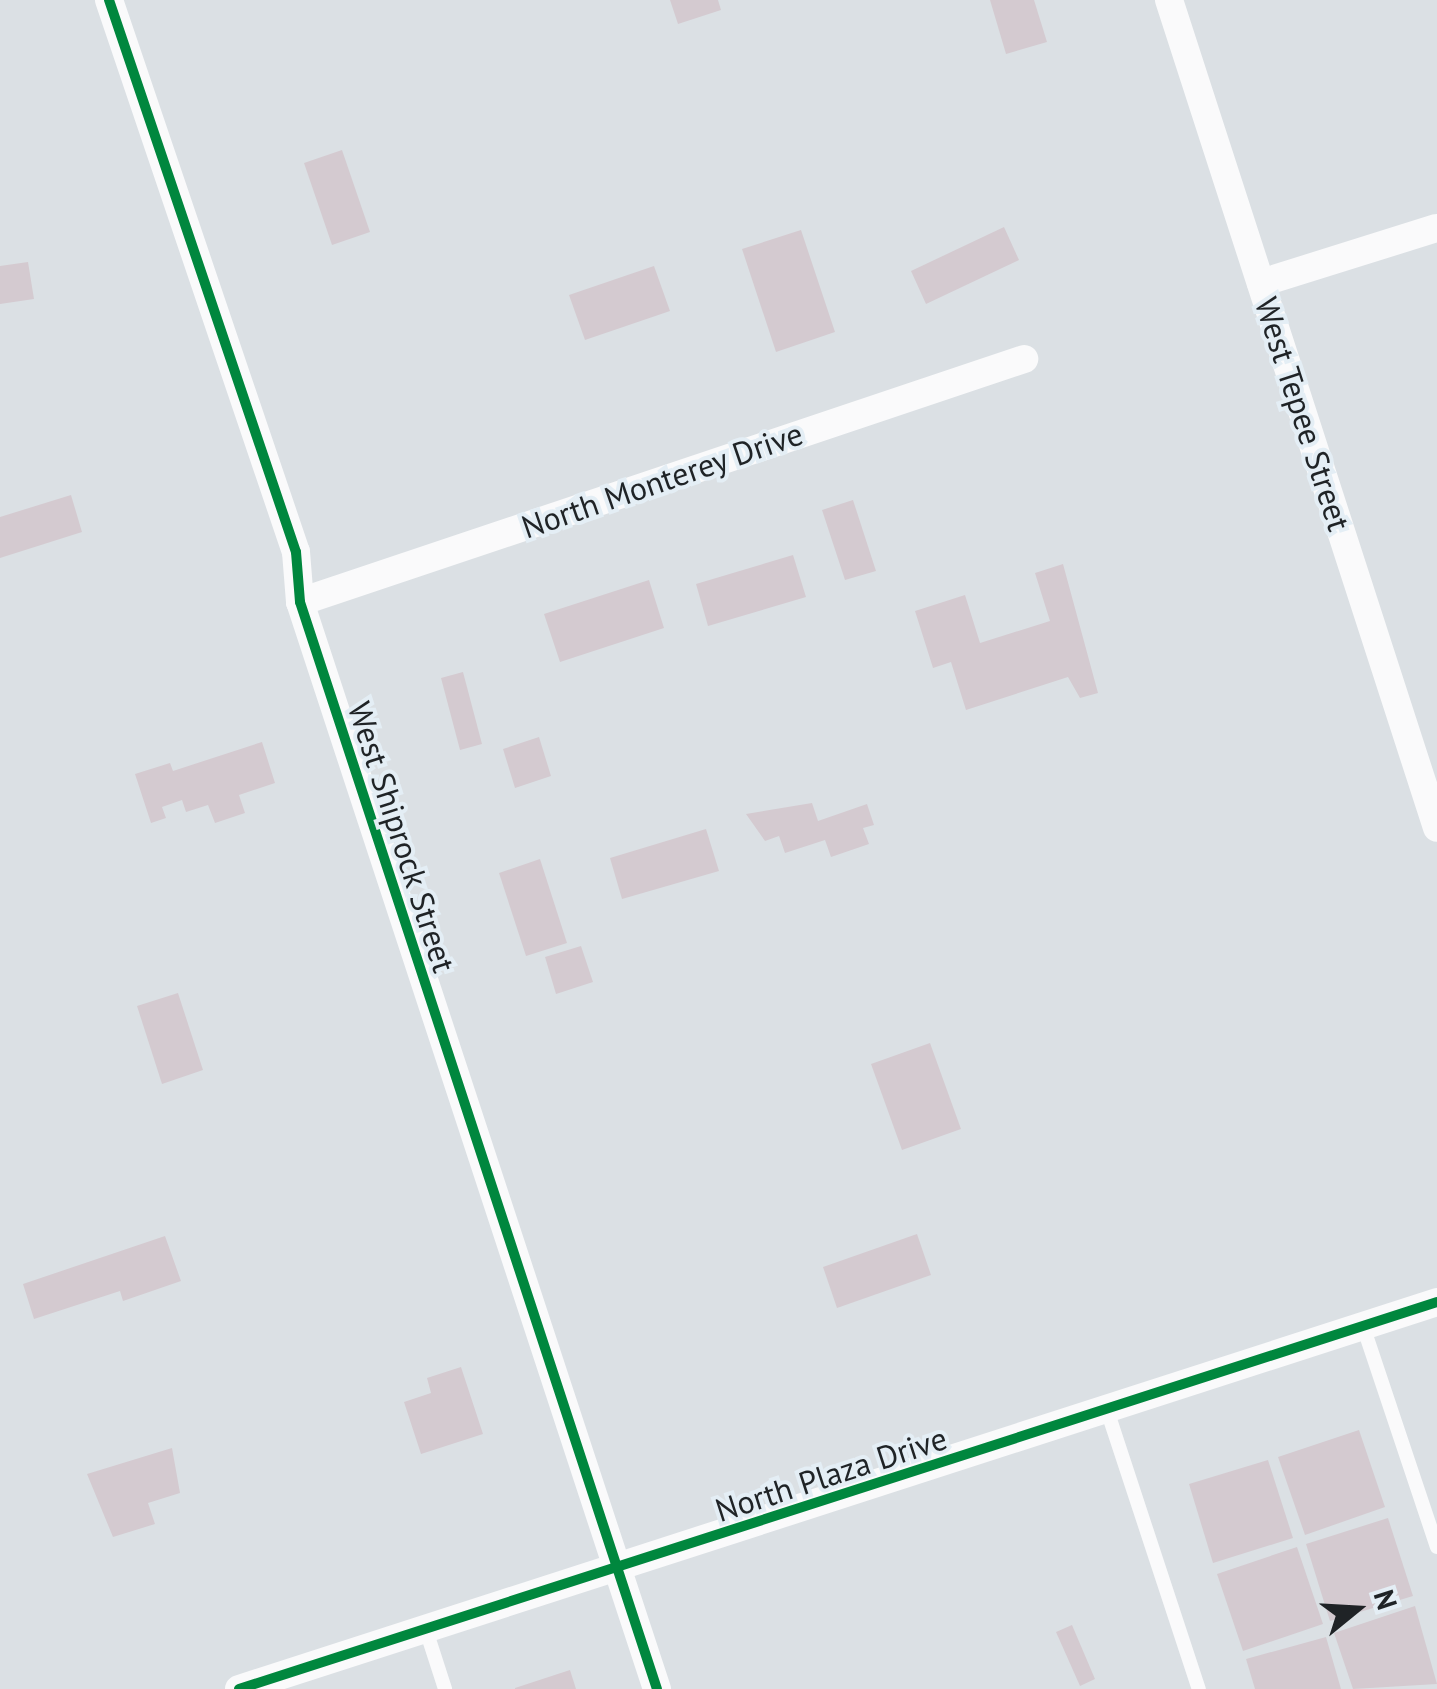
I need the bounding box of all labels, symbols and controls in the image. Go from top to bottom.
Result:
street label: West Tepee Street [1247,292,1359,536]
street label: North Monterey Drive [516,414,808,546]
street label: West Shiprock Street [340,697,464,977]
street label: North Plaza Drive [710,1419,952,1529]
north arrow [1307,1559,1407,1659]
text: N [1366,1585,1406,1614]

